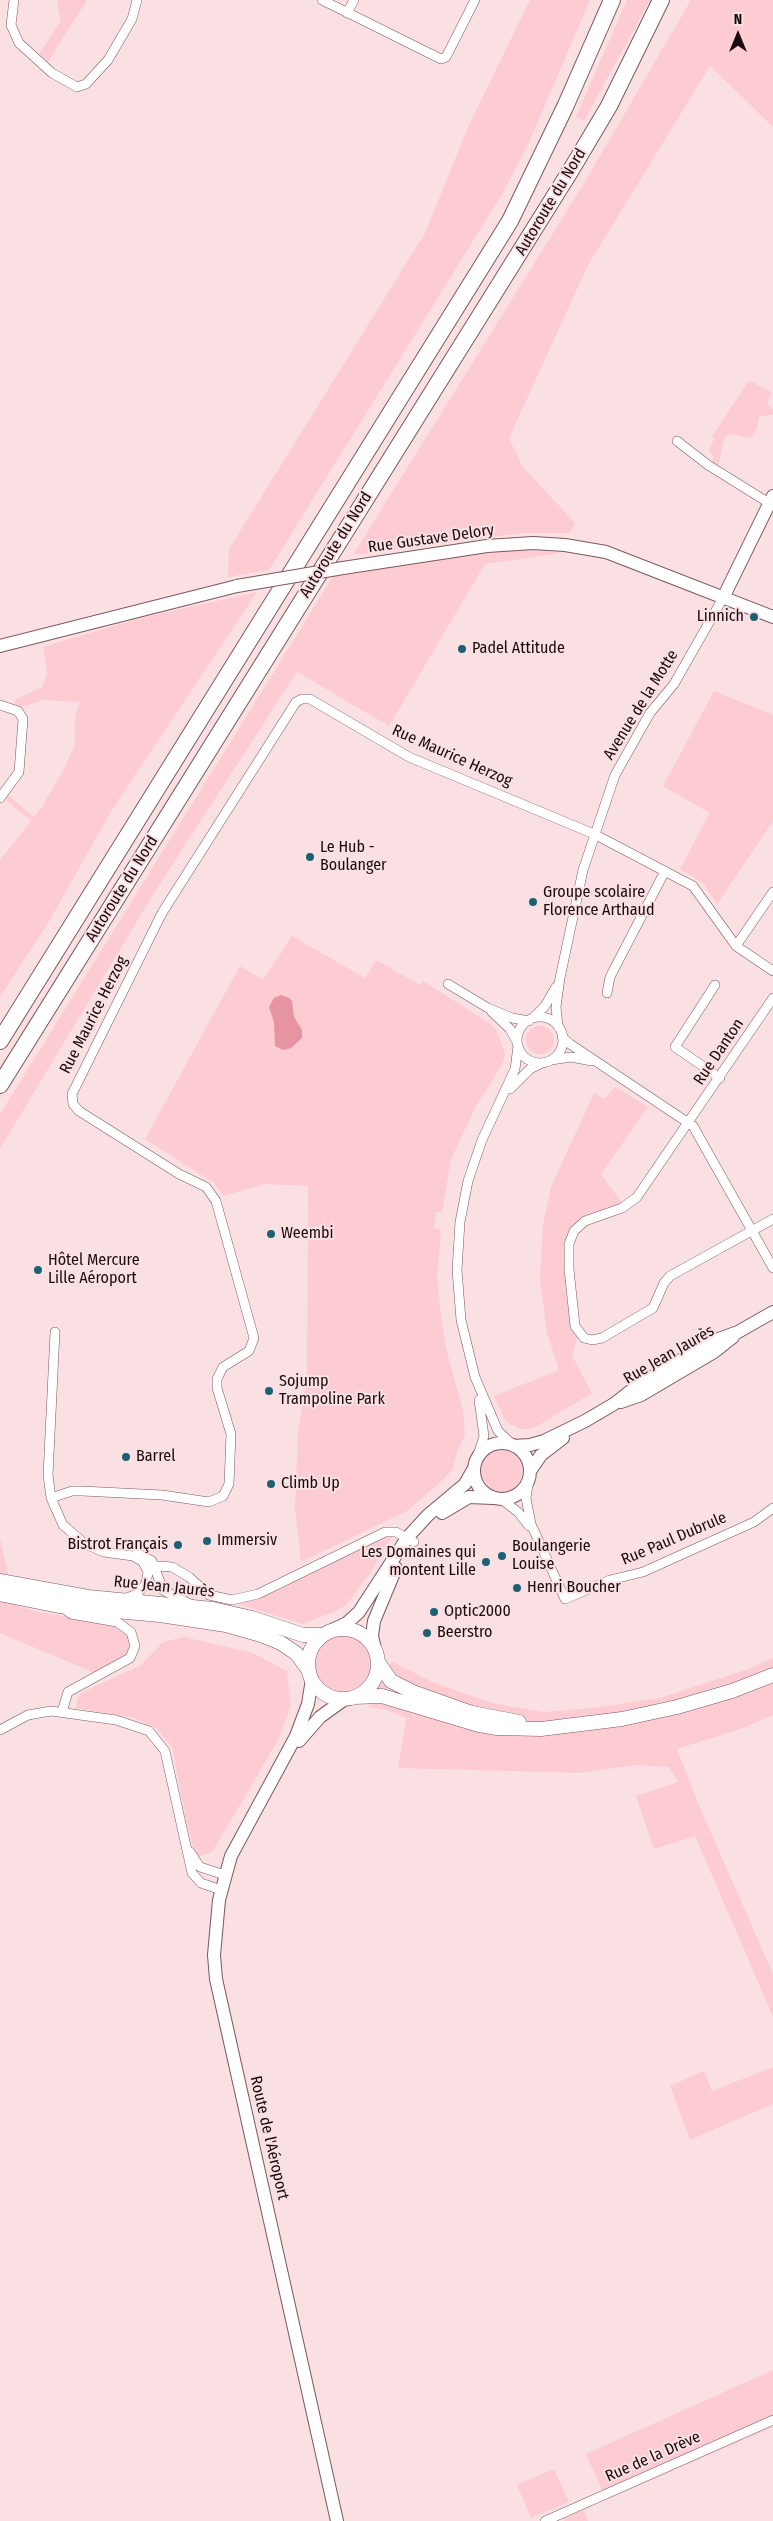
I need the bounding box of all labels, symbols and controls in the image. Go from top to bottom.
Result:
north arrow [713,10,763,60]
text: N [734,11,742,28]
street label: Autoroute du Nord [512,145,590,259]
street label: Autoroute du Nord [296,488,376,602]
street label: Rue Gustave Delory [367,521,495,557]
place label: Linnich [697,607,744,627]
marker: Linnich [748,611,760,623]
place label: Padel Attitude [472,639,565,659]
marker: Padel Attitude [456,643,468,655]
street label: Avenue de la Motte [600,647,682,763]
street label: Rue Maurice Herzog [389,721,515,791]
street label: Autoroute du Nord [82,832,162,946]
place label: Le Hub - Boulanger [320,838,387,876]
marker: Le Hub - Boulanger [304,851,316,863]
place label: Groupe scolaire Florence Arthaud [543,883,655,921]
marker: Groupe scolaire Florence Arthaud [527,896,539,908]
street label: Rue Maurice Herzog [56,953,132,1077]
street label: Rue Danton [690,1015,748,1089]
place label: Weembi [281,1224,333,1244]
marker: Weembi [265,1228,277,1240]
place label: Hôtel Mercure Lille Aéroport [48,1251,140,1289]
marker: Hôtel Mercure Lille Aéroport [32,1264,44,1276]
street label: Rue Jean Jaurès [620,1321,718,1389]
place label: Sojump Trampoline Park [279,1372,385,1410]
marker: Sojump Trampoline Park [263,1385,275,1397]
place label: Barrel [136,1447,175,1467]
marker: Barrel [120,1451,132,1463]
place label: Climb Up [281,1474,340,1494]
marker: Climb Up [265,1478,277,1490]
street label: Rue Paul Dubrule [618,1508,730,1570]
place label: Immersiv [217,1531,277,1551]
place label: Bistrot Français [67,1535,168,1555]
marker: Immersiv [201,1535,213,1547]
place label: Boulangerie Louise [512,1537,591,1575]
marker: Bistrot Français [172,1539,184,1551]
place label: Les Domaines qui montent Lille [361,1543,476,1581]
marker: Boulangerie Louise [496,1550,508,1562]
marker: Les Domaines qui montent Lille [480,1556,492,1568]
street label: Rue Jean Jaurès [113,1572,215,1602]
place label: Henri Boucher [527,1578,621,1598]
marker: Henri Boucher [511,1582,523,1594]
place label: Optic2000 [444,1602,511,1622]
marker: Optic2000 [428,1606,440,1618]
place label: Beerstro [437,1623,493,1643]
marker: Beerstro [421,1627,433,1639]
street label: Route de l'Aéroport [245,2074,293,2202]
street label: Rue de la Drève [603,2427,703,2487]

